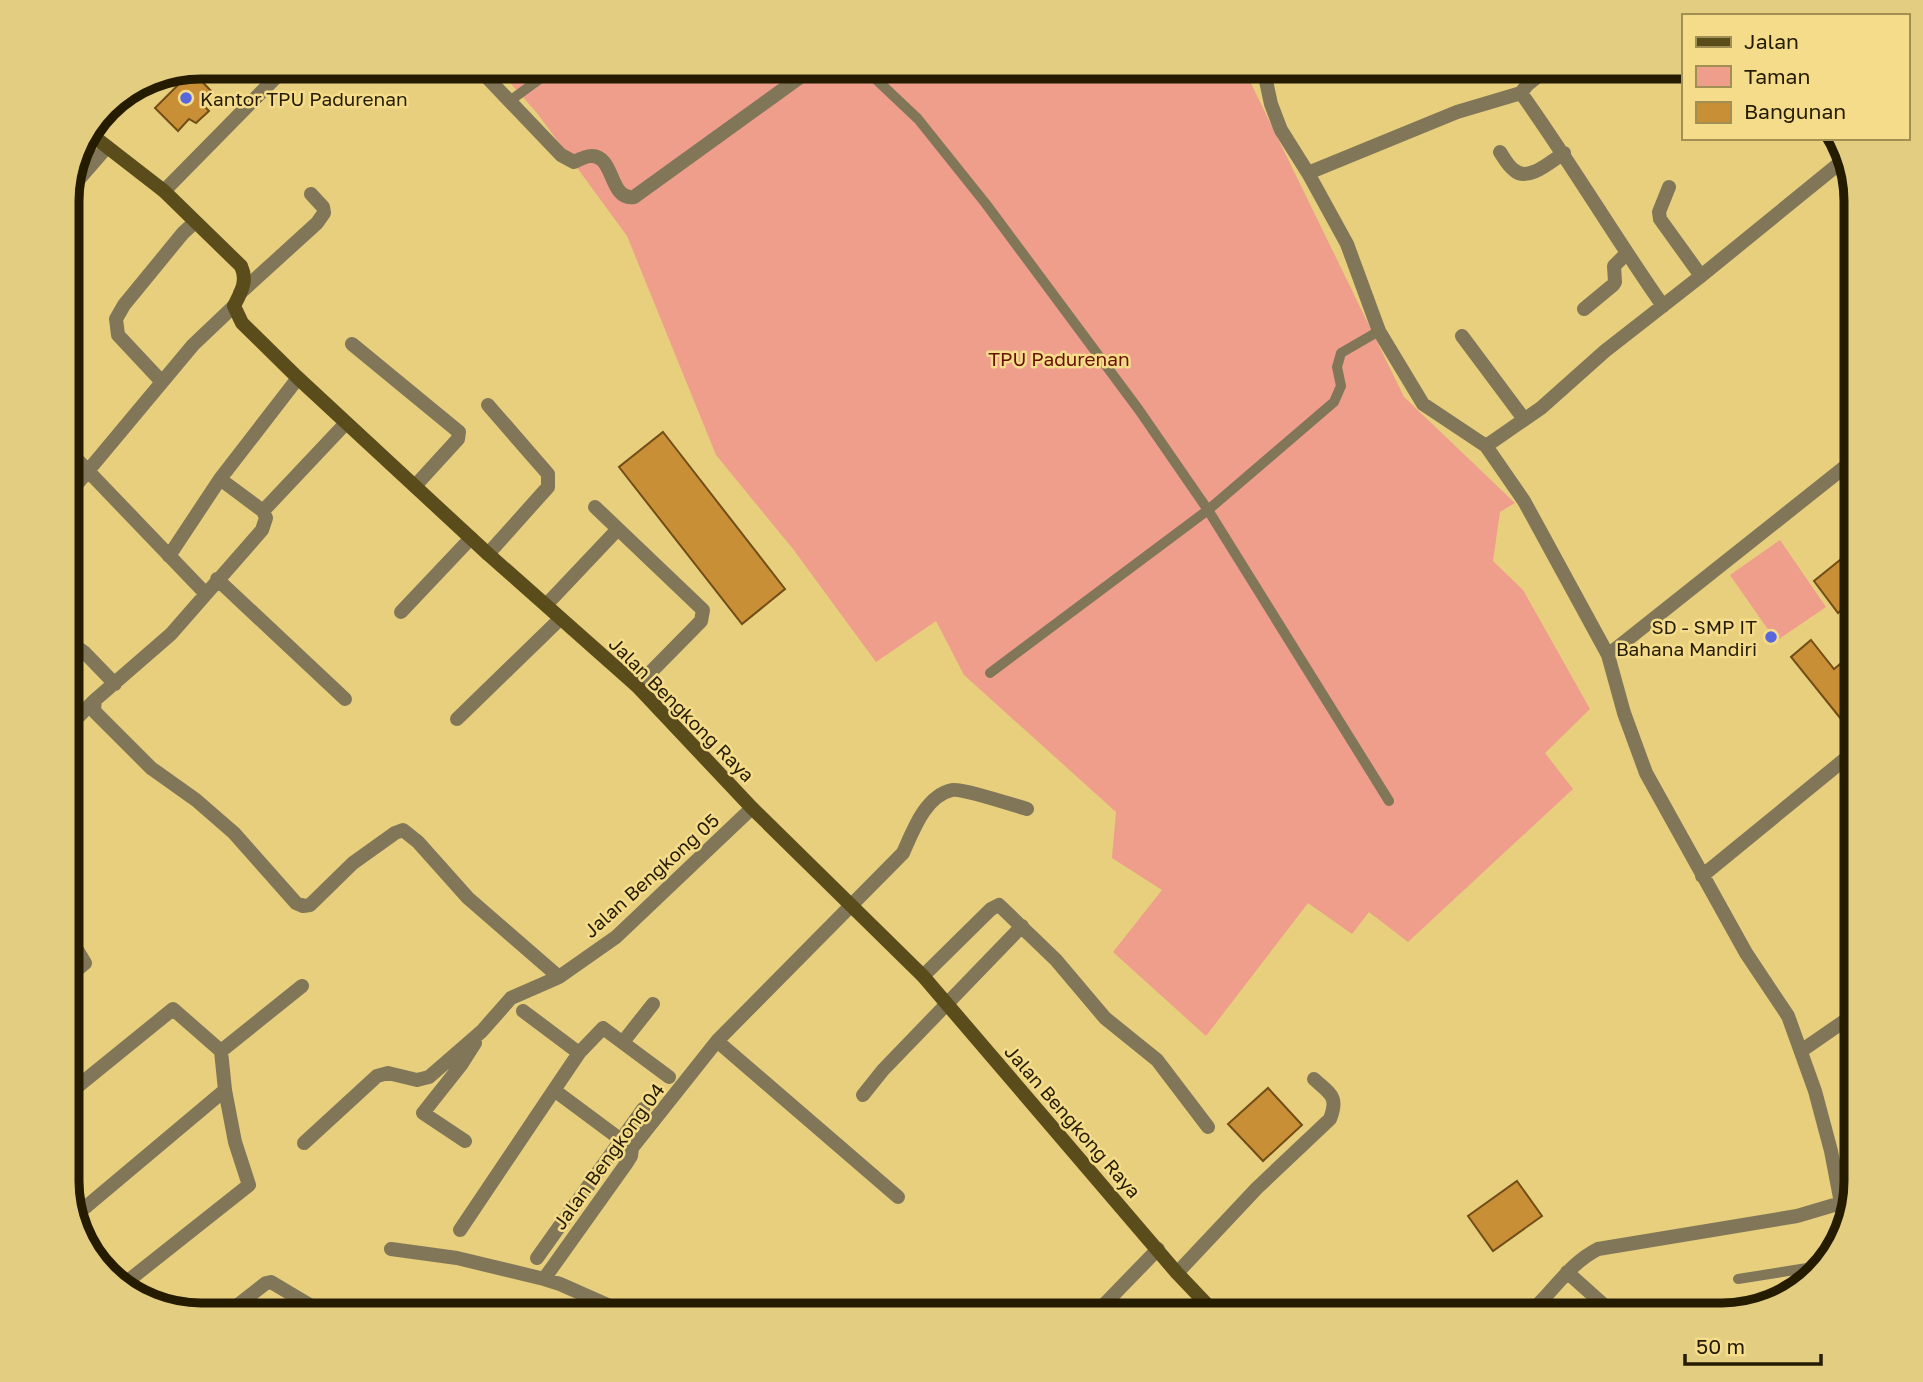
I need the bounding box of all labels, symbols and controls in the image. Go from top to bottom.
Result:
legend [1682,14,1909,140]
text: Jalan [1744,28,1799,54]
text: Taman [1744,63,1810,89]
place label: Kantor TPU Padurenan [200,87,408,110]
marker: Kantor TPU Padurenan [178,90,194,106]
text: Bangunan [1744,98,1846,124]
park label: TPU Padurenan [988,347,1130,370]
place label: SD - SMP IT Bahana Mandiri [1616,615,1757,660]
marker: SD - SMP IT Bahana Mandiri [1763,629,1779,645]
street label: Jalan Bengkong Raya [605,632,759,786]
street label: Jalan Bengkong 05 [579,808,723,942]
street label: Jalan Bengkong Raya [1000,1040,1146,1202]
street label: Jalan Bengkong 04 [547,1078,669,1234]
scale bar [1685,1322,1822,1366]
text: 50 m [1696,1333,1745,1359]

